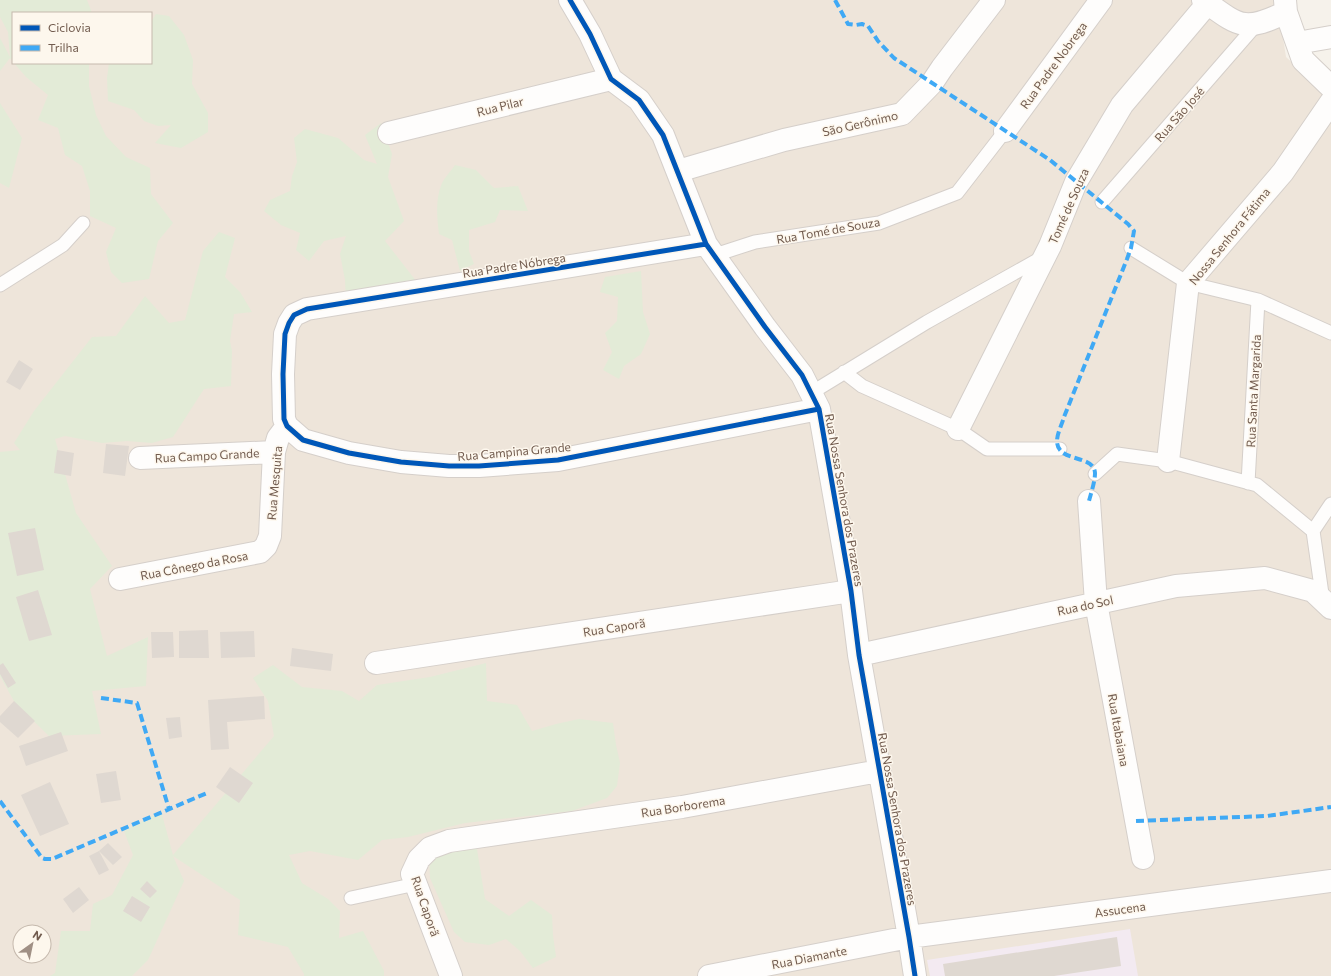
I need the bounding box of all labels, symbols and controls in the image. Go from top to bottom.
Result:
legend [12,12,152,64]
street label: Rua Padre Nobrega [1017,19,1089,111]
text: Ciclovia [48,20,91,34]
text: Trilha [48,40,79,54]
street label: Rua São José [1151,84,1207,145]
street label: Rua Pilar [475,93,525,119]
street label: São Gerônimo [821,107,899,139]
street label: Tomé de Souza [1045,166,1091,246]
street label: Nossa Senhora Fátima [1186,185,1272,287]
street label: Rua Tomé de Souza [775,214,881,246]
street label: Rua Padre Nóbrega [461,250,567,280]
street label: Rua Santa Margarida [1243,334,1263,448]
street label: Rua Nossa Senhora dos Prazeres [823,412,867,588]
street label: Rua Campina Grande [457,439,571,463]
street label: Rua Campo Grande [154,445,260,465]
street label: Rua Mesquita [264,445,284,521]
street label: Rua Cônego da Rosa [139,548,249,582]
street label: Rua do Sol [1056,592,1114,618]
street label: Rua Caporã [582,615,646,639]
street label: Rua Itabaiana [1106,693,1132,767]
street label: Rua Nossa Senhora dos Prazeres [876,731,920,907]
street label: Rua Borborema [640,792,726,820]
street label: Rua Caporã [409,874,443,938]
street label: Assucena [1094,898,1146,920]
north arrow [12,924,52,964]
text: N [31,927,45,943]
street label: Rua Diamante [770,943,848,971]

